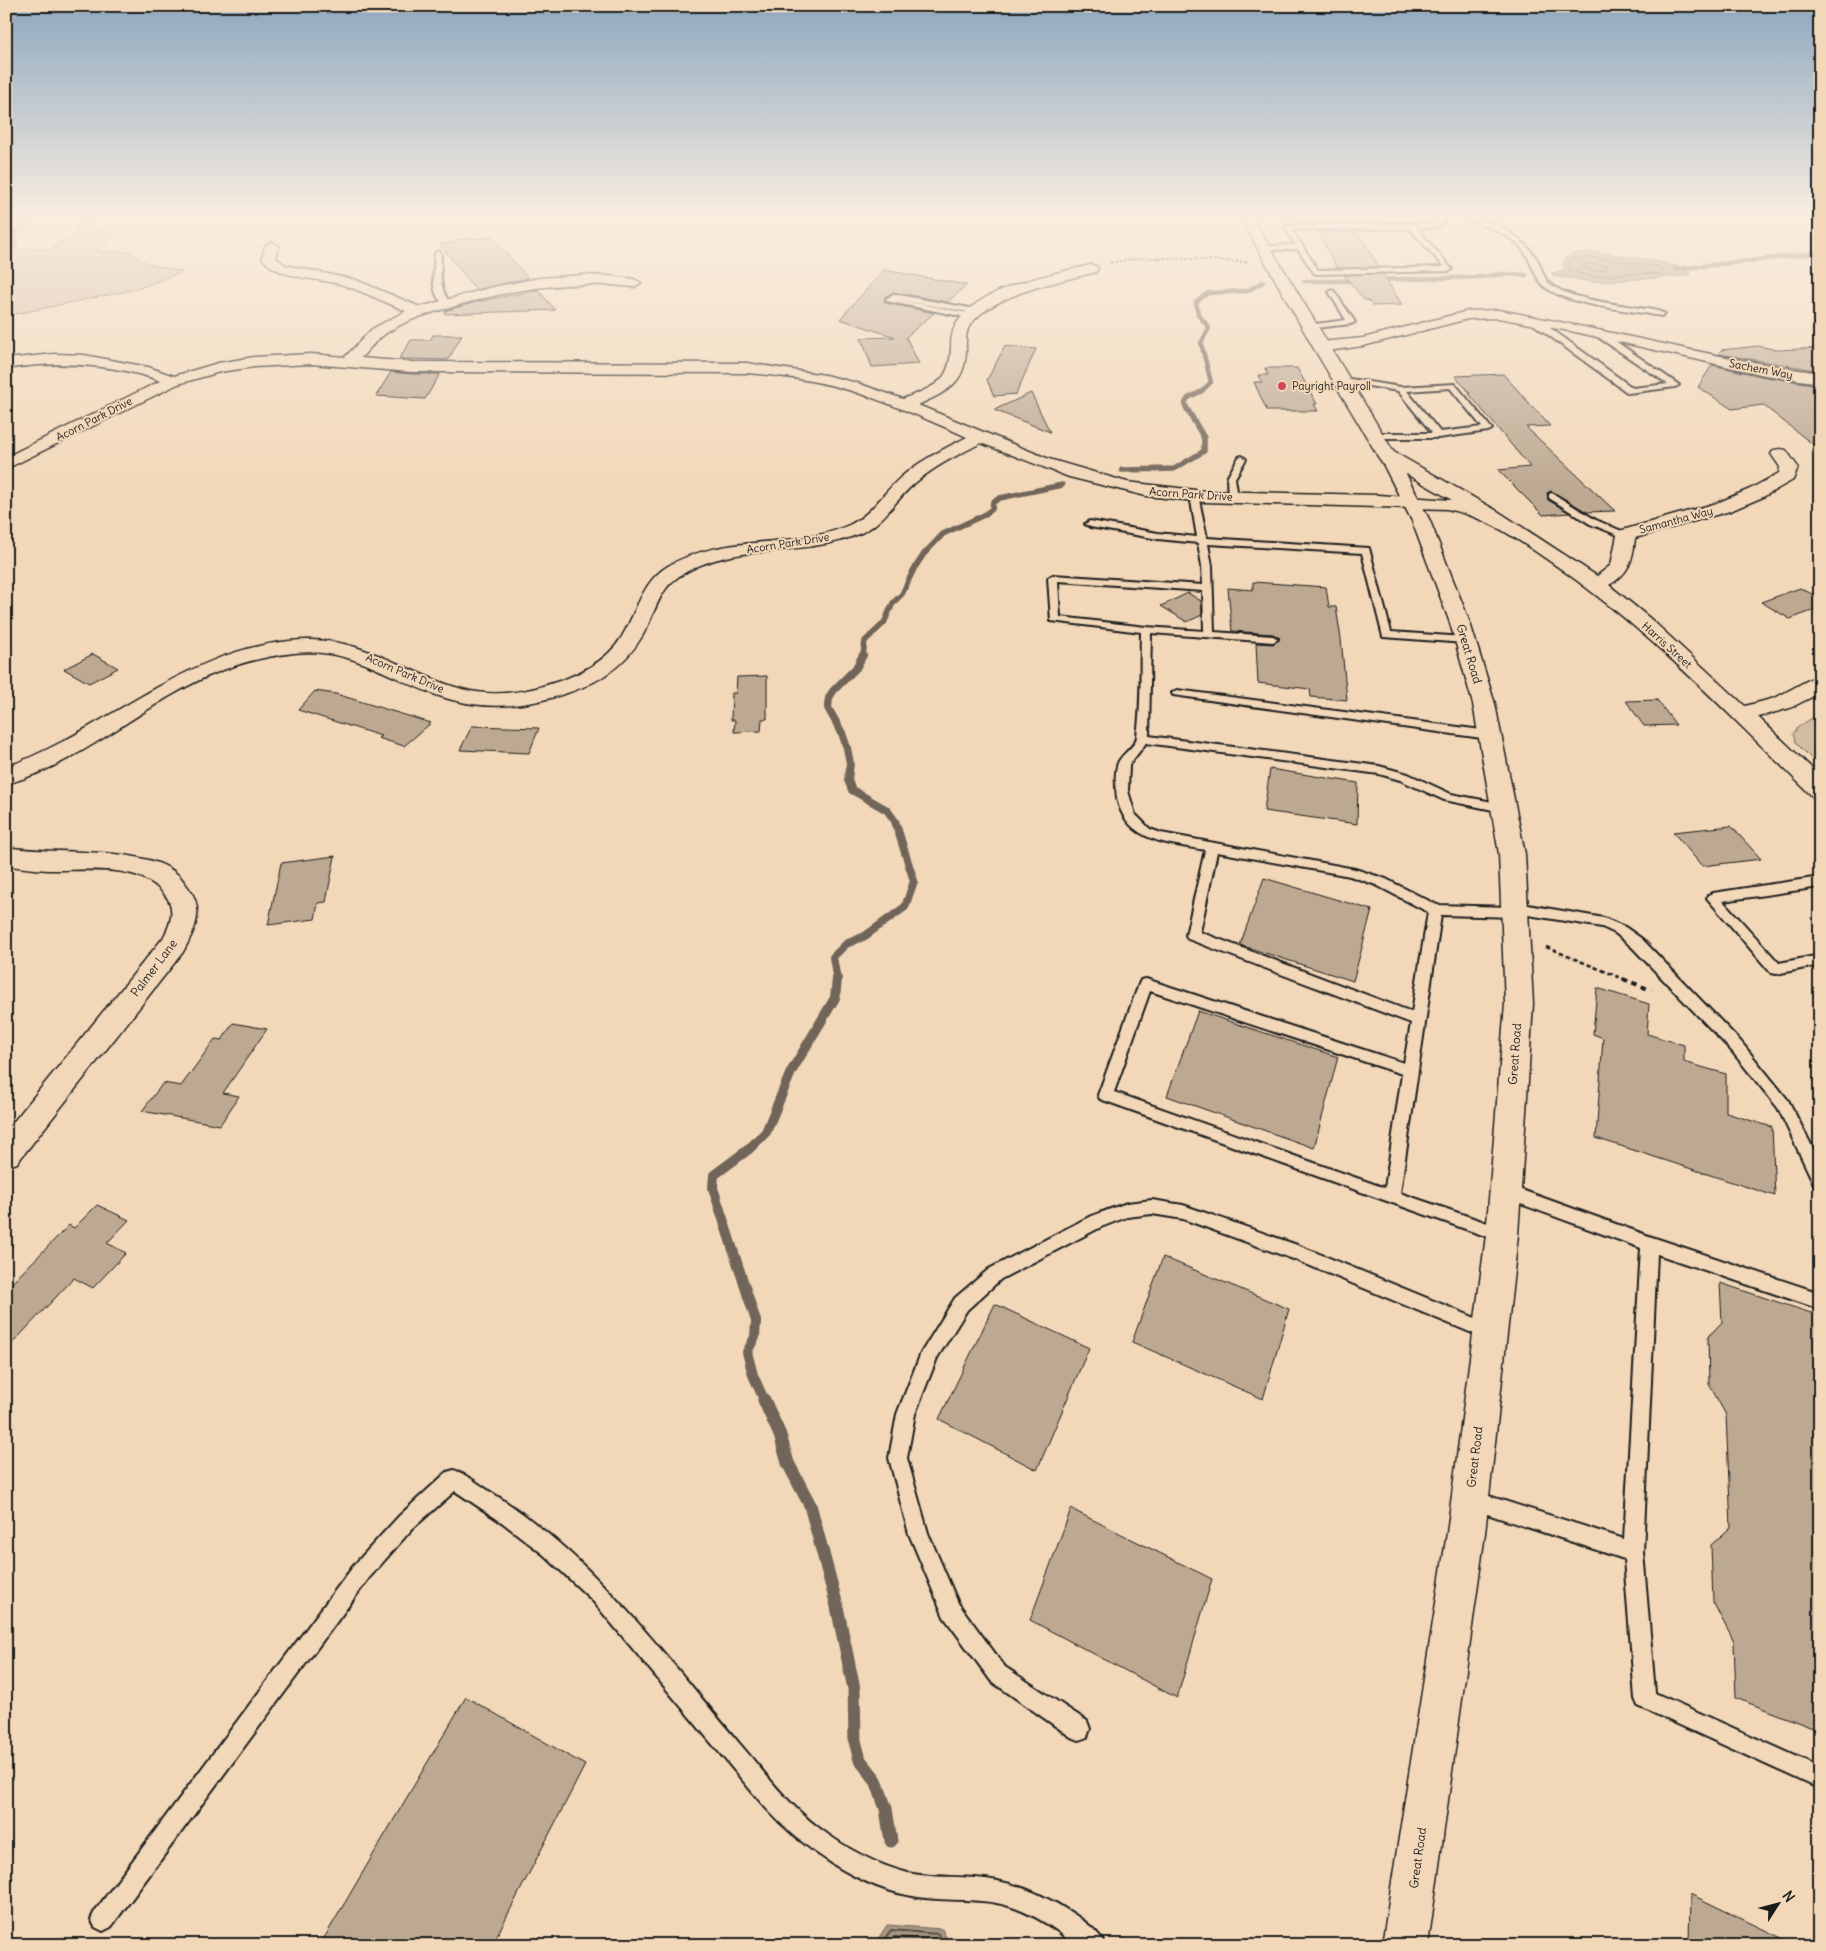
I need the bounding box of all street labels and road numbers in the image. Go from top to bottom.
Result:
street label: Sachem Way [1728,356,1794,382]
street label: Acorn Park Drive [54,394,134,444]
street label: Acorn Park Drive [1149,484,1233,504]
street label: Samantha Way [1638,503,1714,537]
street label: Acorn Park Drive [746,530,830,556]
street label: Harris Street [1639,619,1695,671]
street label: Great Road [1453,622,1486,685]
street label: Acorn Park Drive [364,650,446,696]
street label: Palmer Lane [127,936,180,999]
street label: Great Road [1505,1023,1524,1085]
street label: Great Road [1463,1425,1486,1488]
street label: Great Road [1406,1826,1429,1889]

